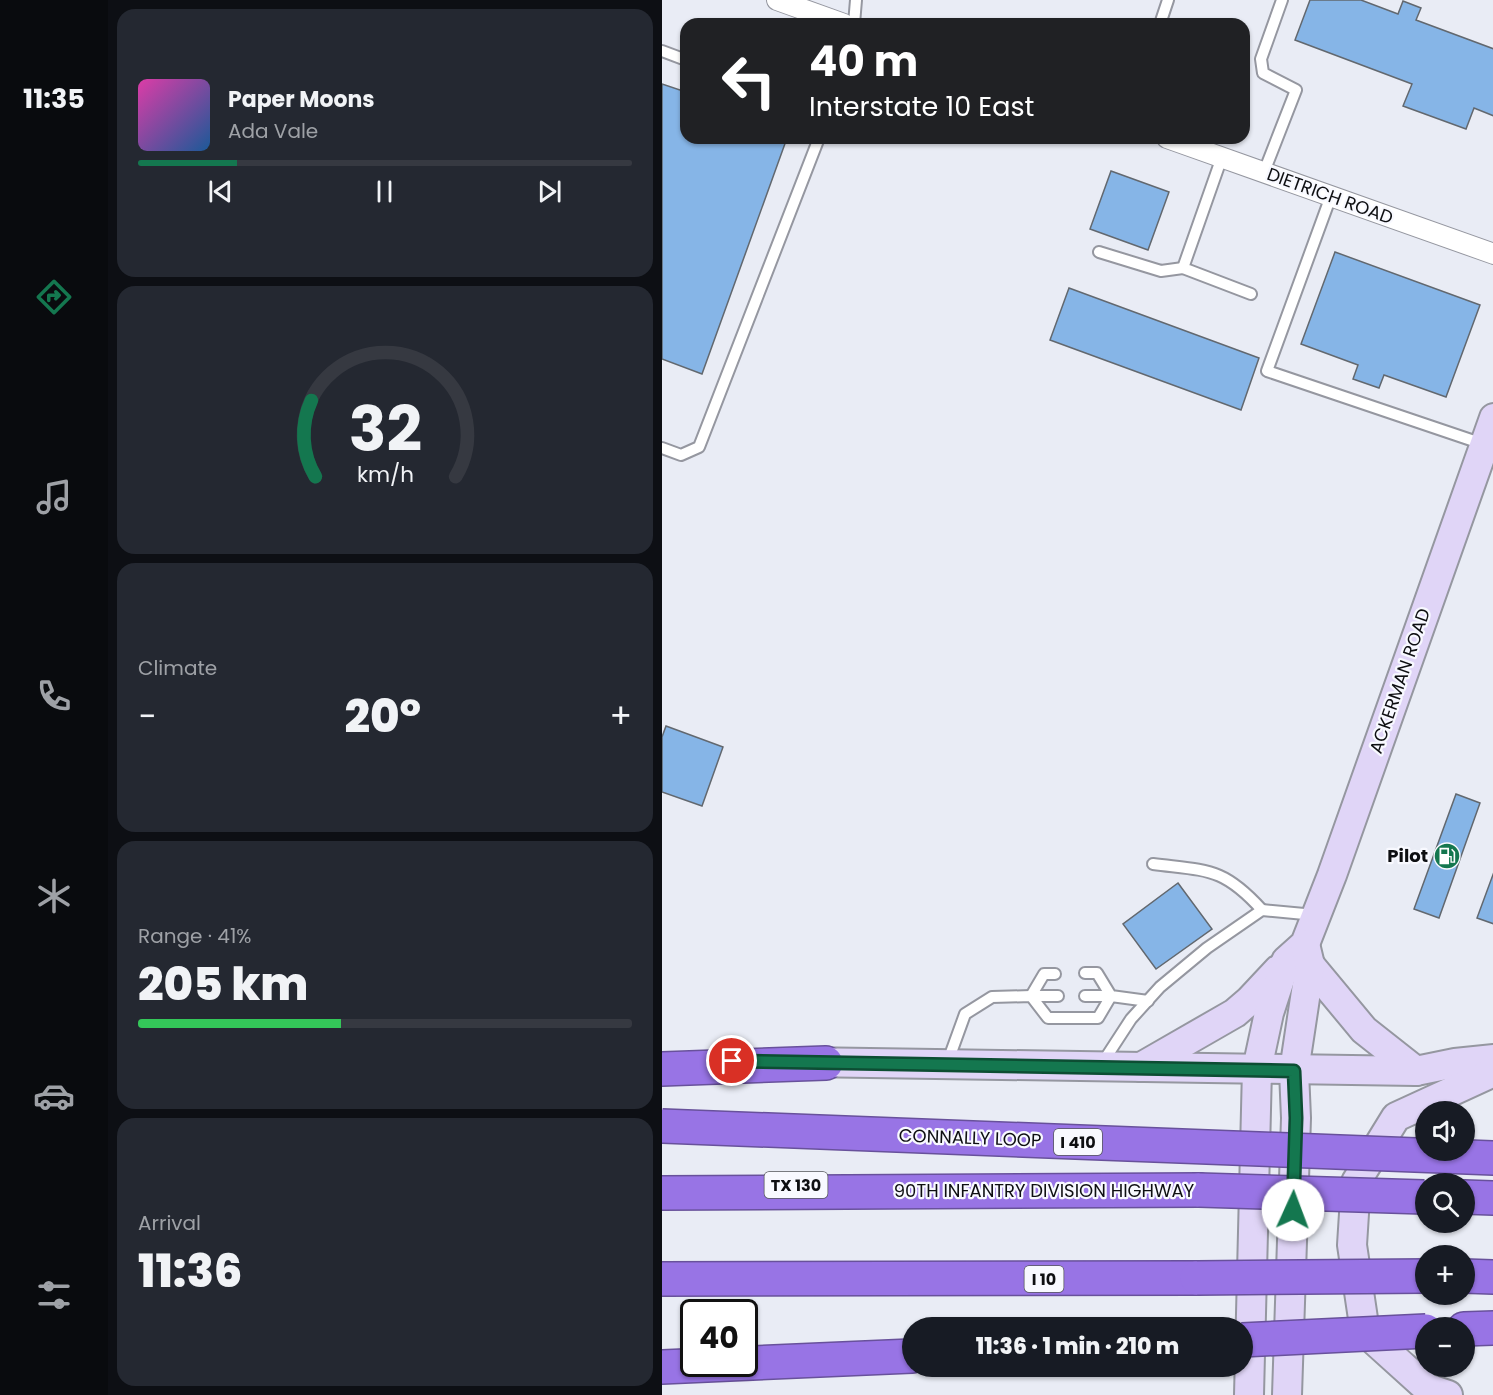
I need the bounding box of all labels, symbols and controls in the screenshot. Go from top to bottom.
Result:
text: 40 m [809,32,918,91]
icon: left [710,42,788,120]
text: 11:35 [23,80,85,117]
text: Paper Moons [228,84,375,115]
text: Interstate 10 East [809,88,1034,125]
text: Ada Vale [228,117,318,145]
street label: DIETRICH ROAD [1264,161,1397,230]
icon: previous [204,175,237,208]
icon: pause [368,175,401,208]
icon: next [533,175,566,208]
icon: directions [33,276,75,318]
text: 32 [348,385,422,473]
text: km/h [356,460,414,491]
icon: music [33,476,75,518]
street label: ACKERMAN ROAD [1363,605,1436,757]
text: Climate [138,654,217,682]
icon: phone [33,675,75,717]
text: 20° [344,685,421,748]
text: − [138,693,156,740]
text: + [609,693,632,740]
fuel station icon: Pilot [1432,841,1462,871]
place label: Pilot [1387,843,1428,868]
icon: climate [33,875,75,917]
text: Range · 41% [138,922,251,950]
text: 205 km [138,953,308,1016]
pin [706,1035,757,1086]
icon: arrive [715,1044,748,1077]
icon: car [33,1075,75,1117]
map controls [1415,1101,1475,1377]
button: sound [1415,1101,1475,1161]
street label: CONNALLY LOOP [898,1123,1042,1152]
road number: I 410 [1054,1129,1102,1155]
road number: TX 130 [764,1172,828,1198]
button: search [1415,1173,1475,1233]
street label: 90TH INFANTRY DIVISION HIGHWAY [894,1178,1195,1203]
position arrow [1261,1178,1325,1242]
text: Arrival [138,1209,201,1237]
text: 11:36 [138,1240,242,1303]
button: + [1415,1245,1475,1305]
road number: I 10 [1024,1266,1063,1292]
icon: filters [33,1274,75,1316]
speed limit sign: 40 [680,1299,758,1377]
button: − [1415,1317,1475,1377]
text: 11:36 · 1 min · 210 m [976,1331,1179,1362]

